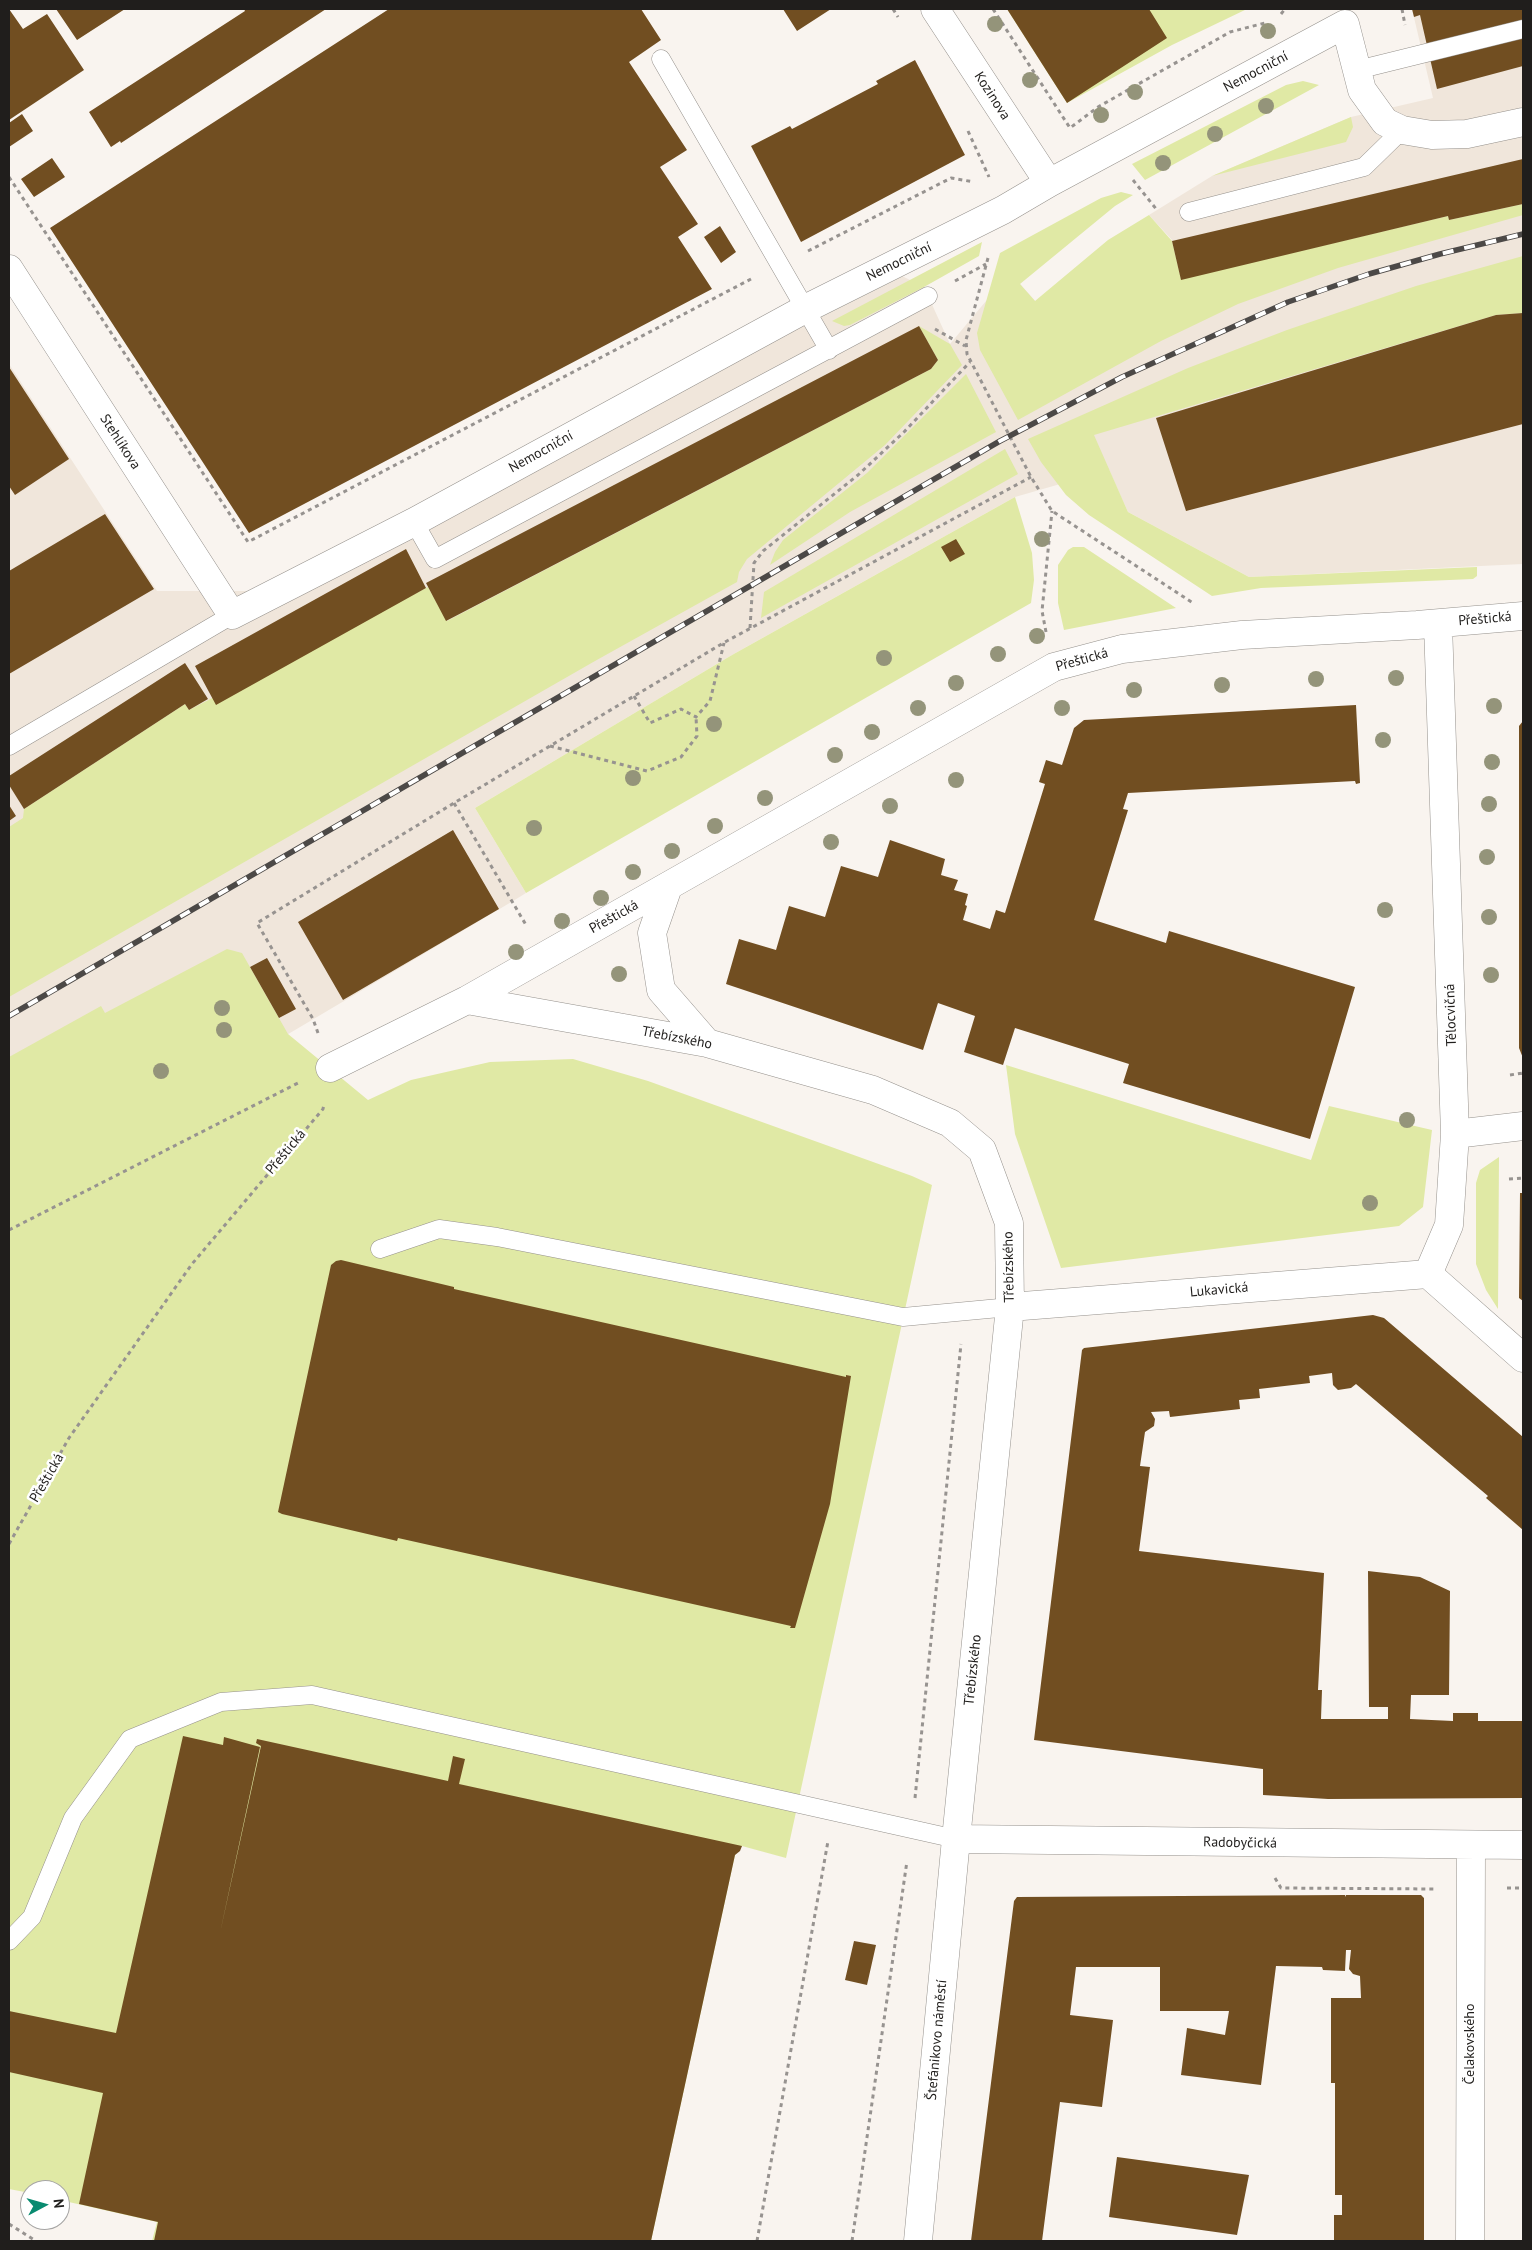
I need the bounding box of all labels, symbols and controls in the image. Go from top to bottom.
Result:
street label: Nemocniční [1221,48,1291,96]
street label: Kozinova [970,69,1014,123]
street label: Nemocniční [863,239,935,285]
street label: Stehlíkova [96,411,144,473]
street label: Nemocniční [506,427,576,477]
street label: Přeštická [1458,608,1512,630]
street label: Přeštická [1054,645,1110,675]
street label: Přeštická [587,897,641,937]
street label: Tělocvičná [1442,983,1460,1047]
street label: Třebízského [640,1023,714,1053]
street label: Přeštická [262,1126,310,1178]
street label: Třebízského [1000,1231,1018,1303]
street label: Lukavická [1189,1279,1249,1301]
street label: Přeštická [26,1451,68,1505]
street label: Třebízského [961,1634,985,1706]
street label: Radobyčická [1203,1834,1277,1852]
street label: Štefánikovo náměstí [923,1979,951,2101]
street label: Čelakovského [1462,2004,1478,2084]
north arrow [20,2180,70,2230]
text: N [49,2198,68,2209]

